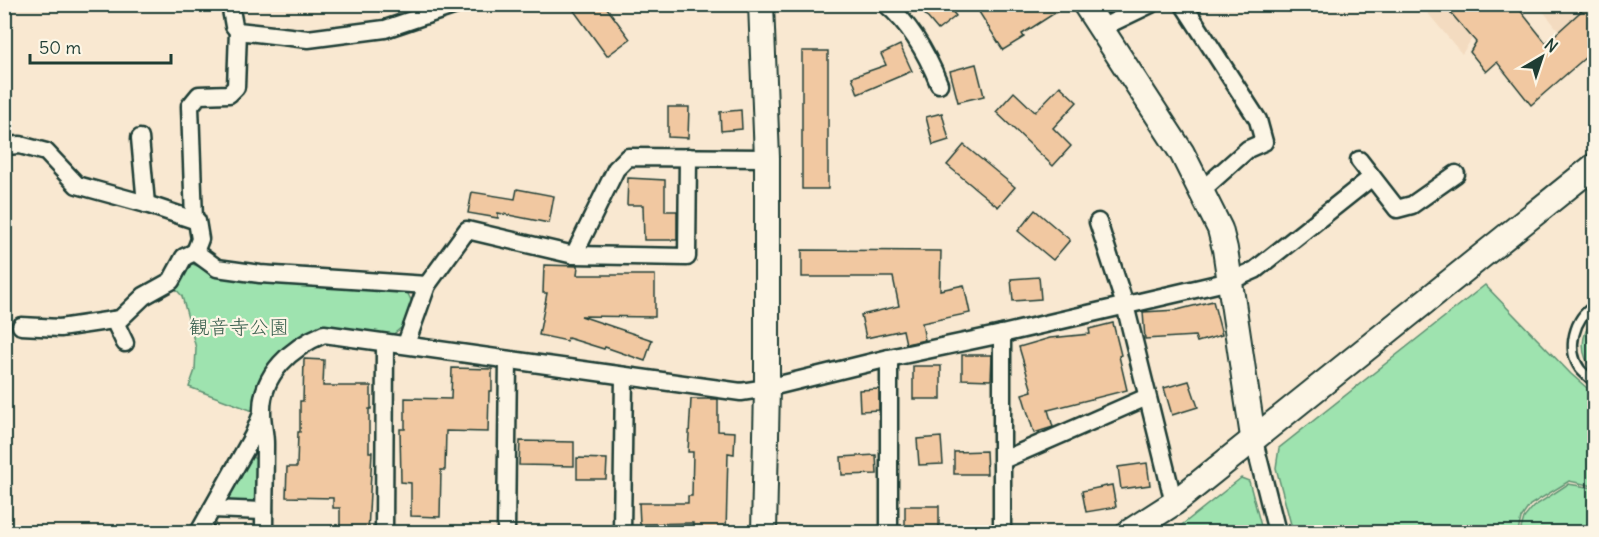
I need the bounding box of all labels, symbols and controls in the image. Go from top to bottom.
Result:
scale bar [30,27,171,65]
north arrow [1512,27,1572,87]
text: N [1541,34,1562,57]
text: 50 m [39,36,81,59]
park label: 観音寺公園 [189,314,289,339]

